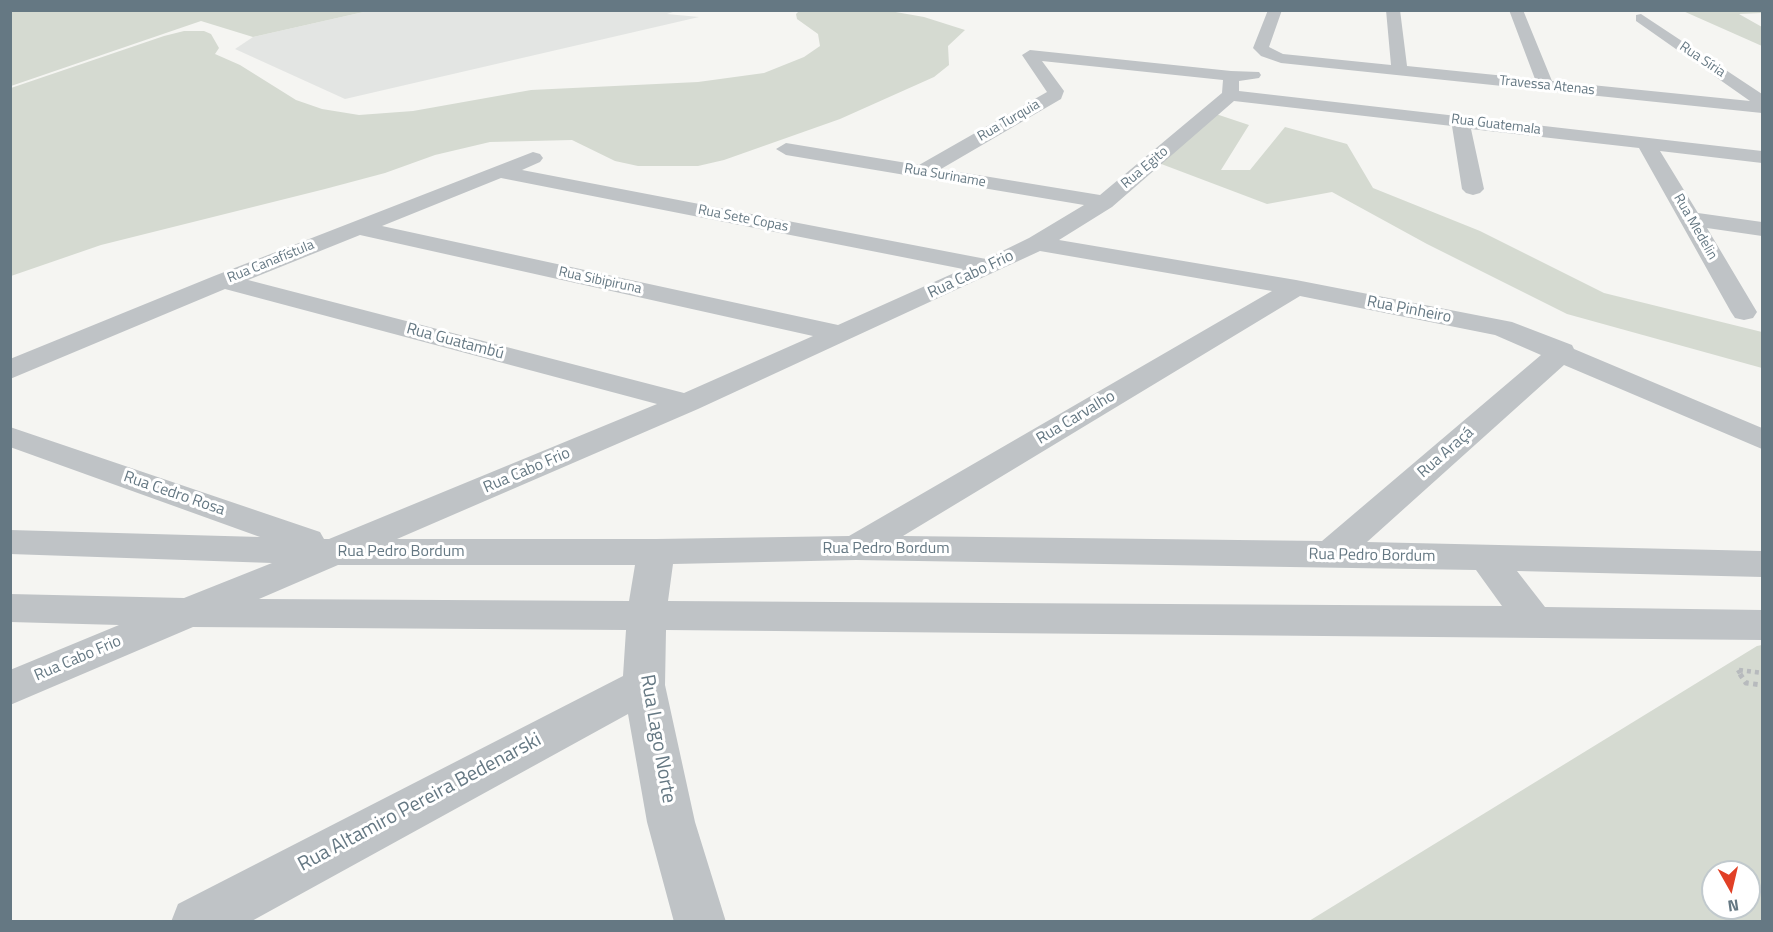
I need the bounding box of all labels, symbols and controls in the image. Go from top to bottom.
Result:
street label: Rua Síria [1676,39,1728,81]
street label: Travessa Atenas [1498,73,1596,99]
street label: Rua Turquia [975,96,1043,146]
street label: Rua Guatemala [1450,111,1542,139]
street label: Rua Egito [1118,143,1172,193]
street label: Rua Suriname [903,161,987,191]
street label: Rua Medelin [1669,191,1721,263]
street label: Rua Sete Copas [696,202,790,236]
street label: Rua Canafístula [225,237,317,287]
street label: Rua Cabo Frio [925,247,1017,303]
street label: Rua Sibipiruna [557,264,643,298]
street label: Rua Pinheiro [1365,292,1453,328]
street label: Rua Guatambú [404,320,506,364]
street label: Rua Carvalho [1033,387,1119,449]
street label: Rua Araçá [1414,423,1478,483]
street label: Rua Cabo Frio [481,444,573,498]
street label: Rua Cedro Rosa [121,468,227,520]
street label: Rua Pedro Bordum [822,539,950,559]
street label: Rua Pedro Bordum [337,542,465,562]
street label: Rua Pedro Bordum [1308,545,1436,567]
street label: Rua Cabo Frio [32,632,124,686]
street label: Rua Lago Norte [634,673,680,805]
street label: Rua Altamiro Pereira Bedenarski [294,729,546,877]
north arrow [1701,860,1761,920]
text: N [1726,893,1740,918]

